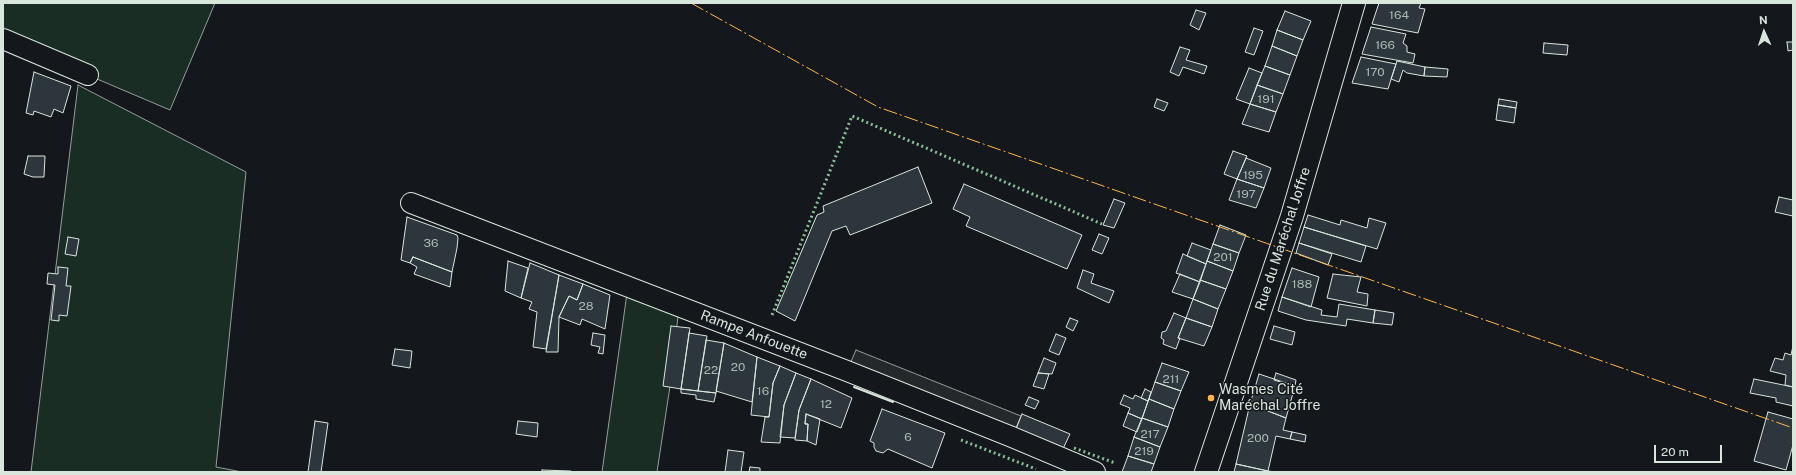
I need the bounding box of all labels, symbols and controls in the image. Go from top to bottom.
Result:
house number: 164 [1389,8,1409,22]
north arrow [1744,12,1784,52]
text: N [1759,14,1768,26]
house number: 166 [1375,38,1395,52]
house number: 170 [1365,65,1385,79]
house number: 191 [1257,92,1275,106]
street label: Rue du Maréchal Joffre [1252,165,1314,313]
house number: 195 [1243,168,1263,182]
house number: 197 [1236,187,1256,201]
house number: 36 [424,236,438,250]
house number: 201 [1213,250,1233,264]
house number: 188 [1292,277,1312,291]
house number: 28 [579,299,593,313]
street label: Rampe Anfouette [698,307,810,363]
house number: 20 [731,360,745,374]
house number: 22 [704,363,718,377]
house number: 211 [1163,372,1179,386]
place label: Wasmes Cité Maréchal Joffre [1219,382,1320,414]
house number: 16 [757,384,769,398]
marker: Wasmes Cité Maréchal Joffre [1206,393,1216,403]
house number: 12 [820,397,832,411]
house number: 217 [1140,427,1160,441]
house number: 6 [904,430,912,444]
house number: 200 [1247,431,1269,445]
scale bar [1656,437,1724,463]
house number: 219 [1134,444,1154,458]
text: 20 m [1661,445,1689,459]

